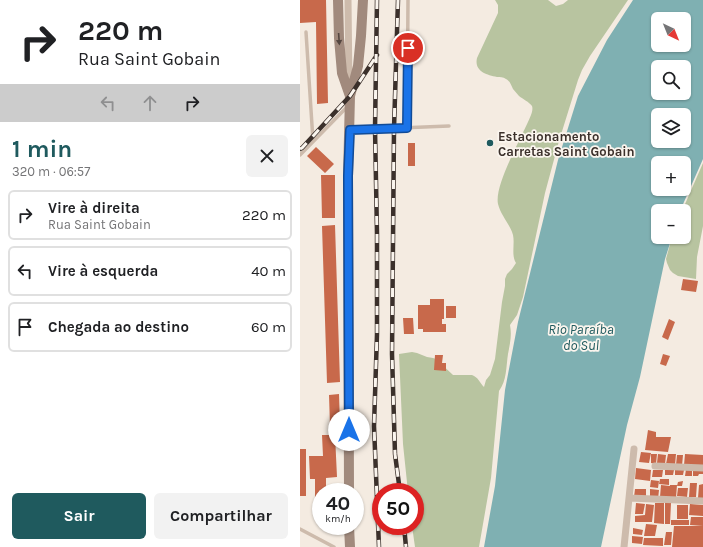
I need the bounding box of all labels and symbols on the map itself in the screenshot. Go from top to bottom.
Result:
north arrow [651,12,691,52]
pin [391,31,425,65]
one-way arrow [336,33,342,46]
place label: Estacionamento Carretas Saint Gobain [498,129,635,159]
marker: Estacionamento Carretas Saint Gobain [485,138,495,148]
water label: Rio Paraíba do Sul [548,321,614,354]
position arrow [328,409,370,451]
speed limit sign: 50 [372,483,424,535]

